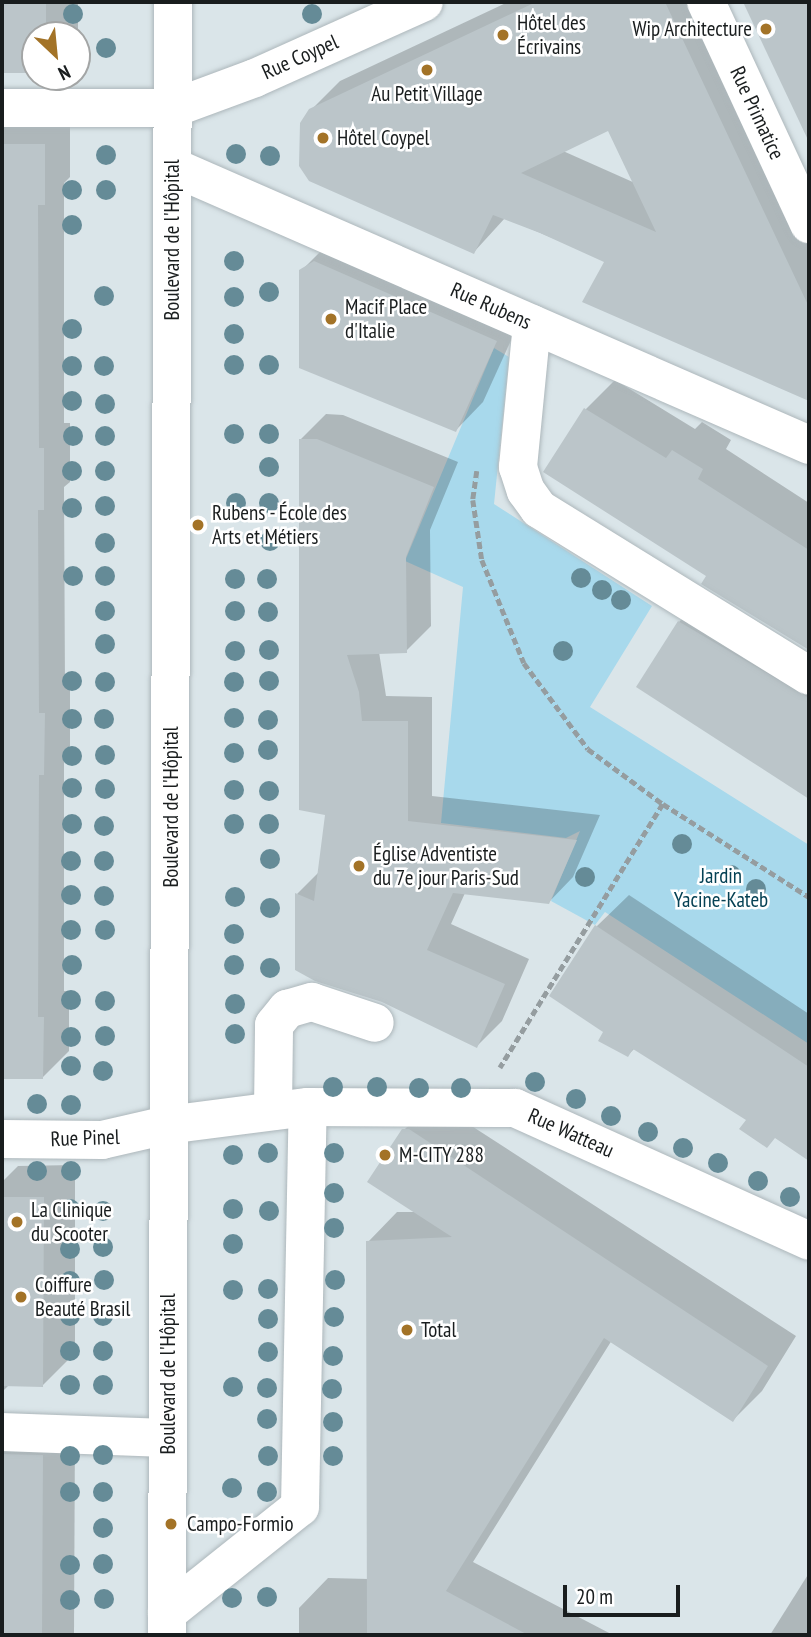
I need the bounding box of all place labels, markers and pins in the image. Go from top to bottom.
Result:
place label: Hôtel des Écrivains [517,10,586,60]
place label: Wip Architecture [632,16,752,42]
marker: Wip Architecture [758,21,774,37]
marker: Hôtel des Écrivains [495,27,511,43]
marker: Au Petit Village [419,62,435,78]
place label: Au Petit Village [371,81,483,107]
place label: Hôtel Coypel [337,125,429,151]
marker: Hôtel Coypel [315,130,331,146]
place label: Macif Place d'Italie [345,294,427,344]
marker: Macif Place d'Italie [323,311,339,327]
place label: Rubens - École des Arts et Métiers [212,500,348,550]
marker: Rubens - École des Arts et Métiers [190,517,206,533]
place label: Église Adventiste du 7e jour Paris-Sud [373,841,519,891]
marker: Église Adventiste du 7e jour Paris-Sud [351,858,367,874]
place label: M-CITY 288 [399,1142,484,1168]
marker: M-CITY 288 [377,1147,393,1163]
place label: La Clinique du Scooter [31,1197,112,1247]
marker: La Clinique du Scooter [9,1214,25,1230]
place label: Coiffure Beauté Brasil [35,1272,130,1322]
marker: Coiffure Beauté Brasil [13,1289,29,1305]
place label: Total [421,1317,456,1343]
marker: Total [399,1322,415,1338]
place label: Campo-Formio [187,1511,294,1537]
marker: Campo-Formio [161,1514,181,1534]

